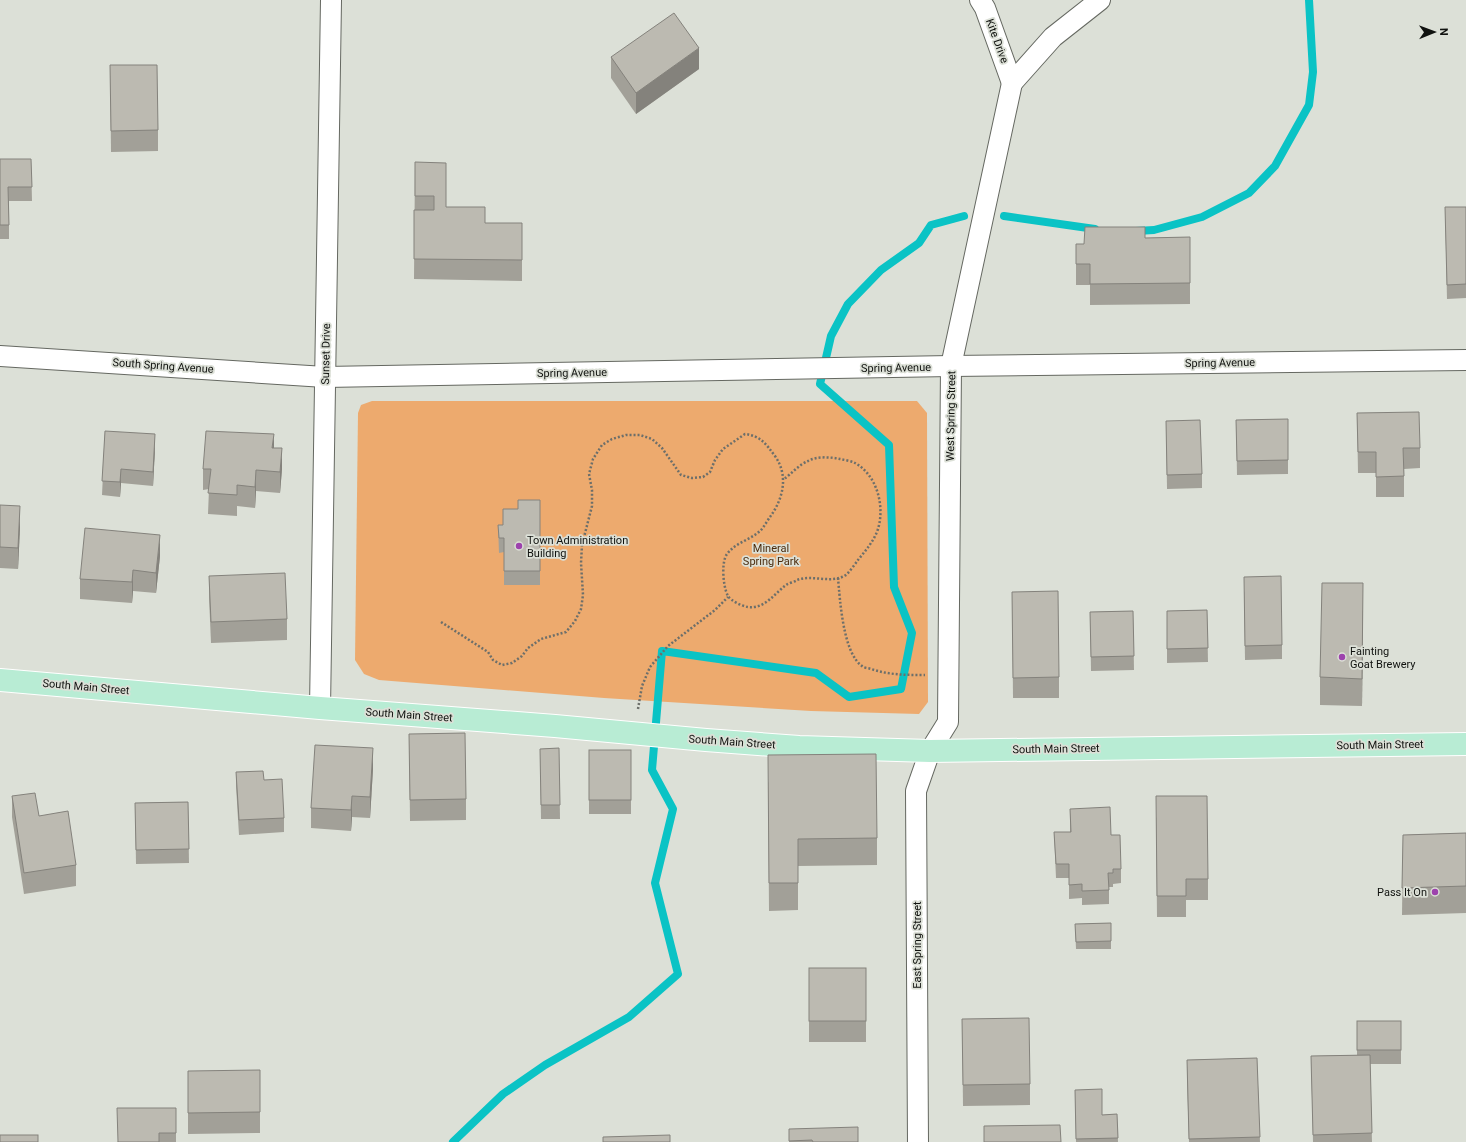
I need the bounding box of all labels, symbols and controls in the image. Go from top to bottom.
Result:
north arrow [1414,12,1454,52]
street label: Kite Drive [983,17,1011,65]
text: N [1437,28,1450,36]
street label: Sunset Drive [319,323,333,385]
street label: South Spring Avenue [112,356,214,376]
street label: Spring Avenue [1185,356,1255,370]
street label: Spring Avenue [861,361,931,375]
street label: Spring Avenue [537,366,607,380]
street label: West Spring Street [944,370,958,461]
place label: Town Administration Building [527,534,628,560]
marker: Town Administration Building [514,541,524,551]
park label: Mineral Spring Park [743,542,800,568]
place label: Fainting Goat Brewery [1350,645,1416,671]
marker: Fainting Goat Brewery [1337,652,1347,662]
street label: South Main Street [42,677,130,697]
street label: South Main Street [365,705,453,725]
street label: South Main Street [688,732,776,752]
street label: South Main Street [1336,738,1424,752]
street label: South Main Street [1012,742,1100,756]
place label: Pass It On [1377,886,1427,899]
marker: Pass It On [1430,887,1440,897]
street label: East Spring Street [911,901,924,989]

